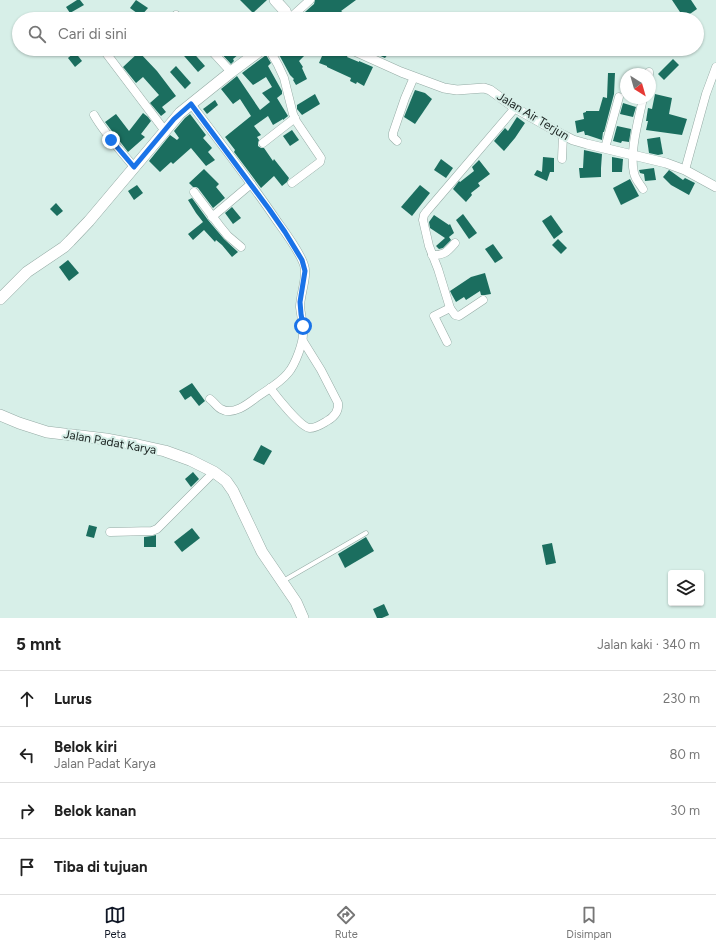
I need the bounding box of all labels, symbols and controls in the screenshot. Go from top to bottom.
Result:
search box [12,12,704,56]
icon: search [26,23,48,45]
text: Cari di sini [58,25,127,43]
north arrow [620,68,656,104]
street label: Jalan Air Terjun [494,89,572,143]
route end [102,131,120,149]
route start [294,317,312,335]
street label: Jalan Padat Karya [62,427,158,457]
map controls [668,570,704,606]
button: layers [668,570,704,606]
text: 5 mnt [16,634,61,654]
text: Jalan kaki · 340 m [597,637,700,652]
icon: ahead [16,688,38,710]
text: Lurus [54,690,92,708]
text: 230 m [663,691,700,706]
text: Belok kiri [54,738,117,756]
icon: left [16,744,38,766]
text: 80 m [669,747,700,762]
text: Jalan Padat Karya [54,756,156,771]
icon: right [16,800,38,822]
text: Belok kanan [54,802,136,820]
text: 30 m [670,803,700,818]
icon: arrive [16,856,38,878]
text: Tiba di tujuan [54,858,148,876]
tab: Peta [104,904,126,941]
tab: Rute [335,904,358,941]
tab: Disimpan [566,904,612,941]

